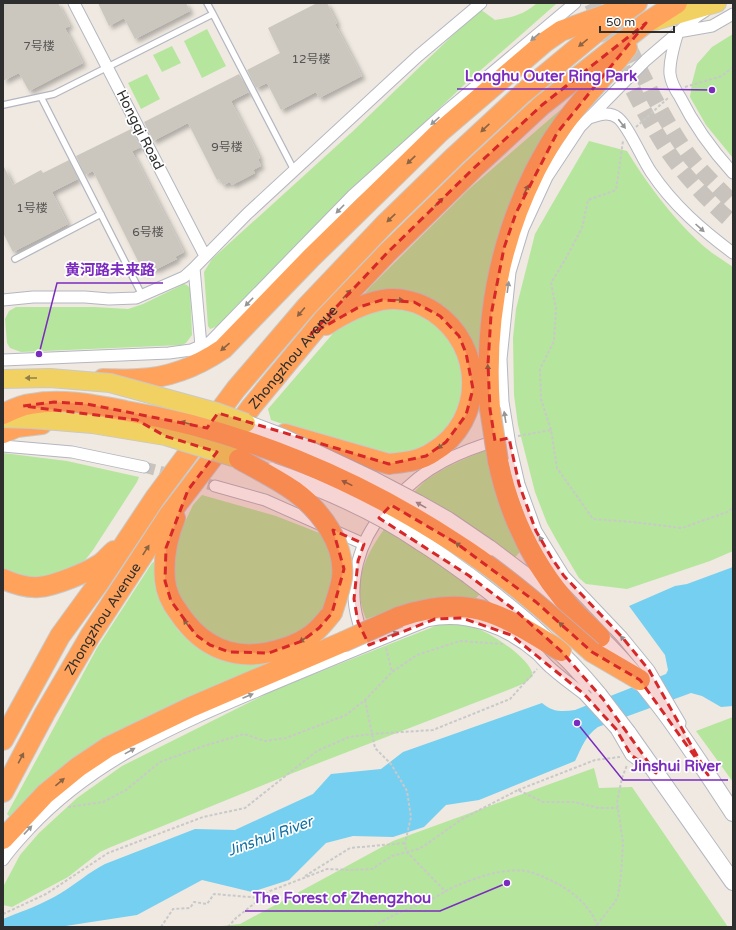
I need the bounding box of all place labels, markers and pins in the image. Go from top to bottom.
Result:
callout: Longhu Outer Ring Park [457,62,645,89]
callout: 黄河路未来路 [57,256,163,283]
callout: Jinshui River [623,753,728,780]
callout: The Forest of Zhengzhou [245,884,440,911]

